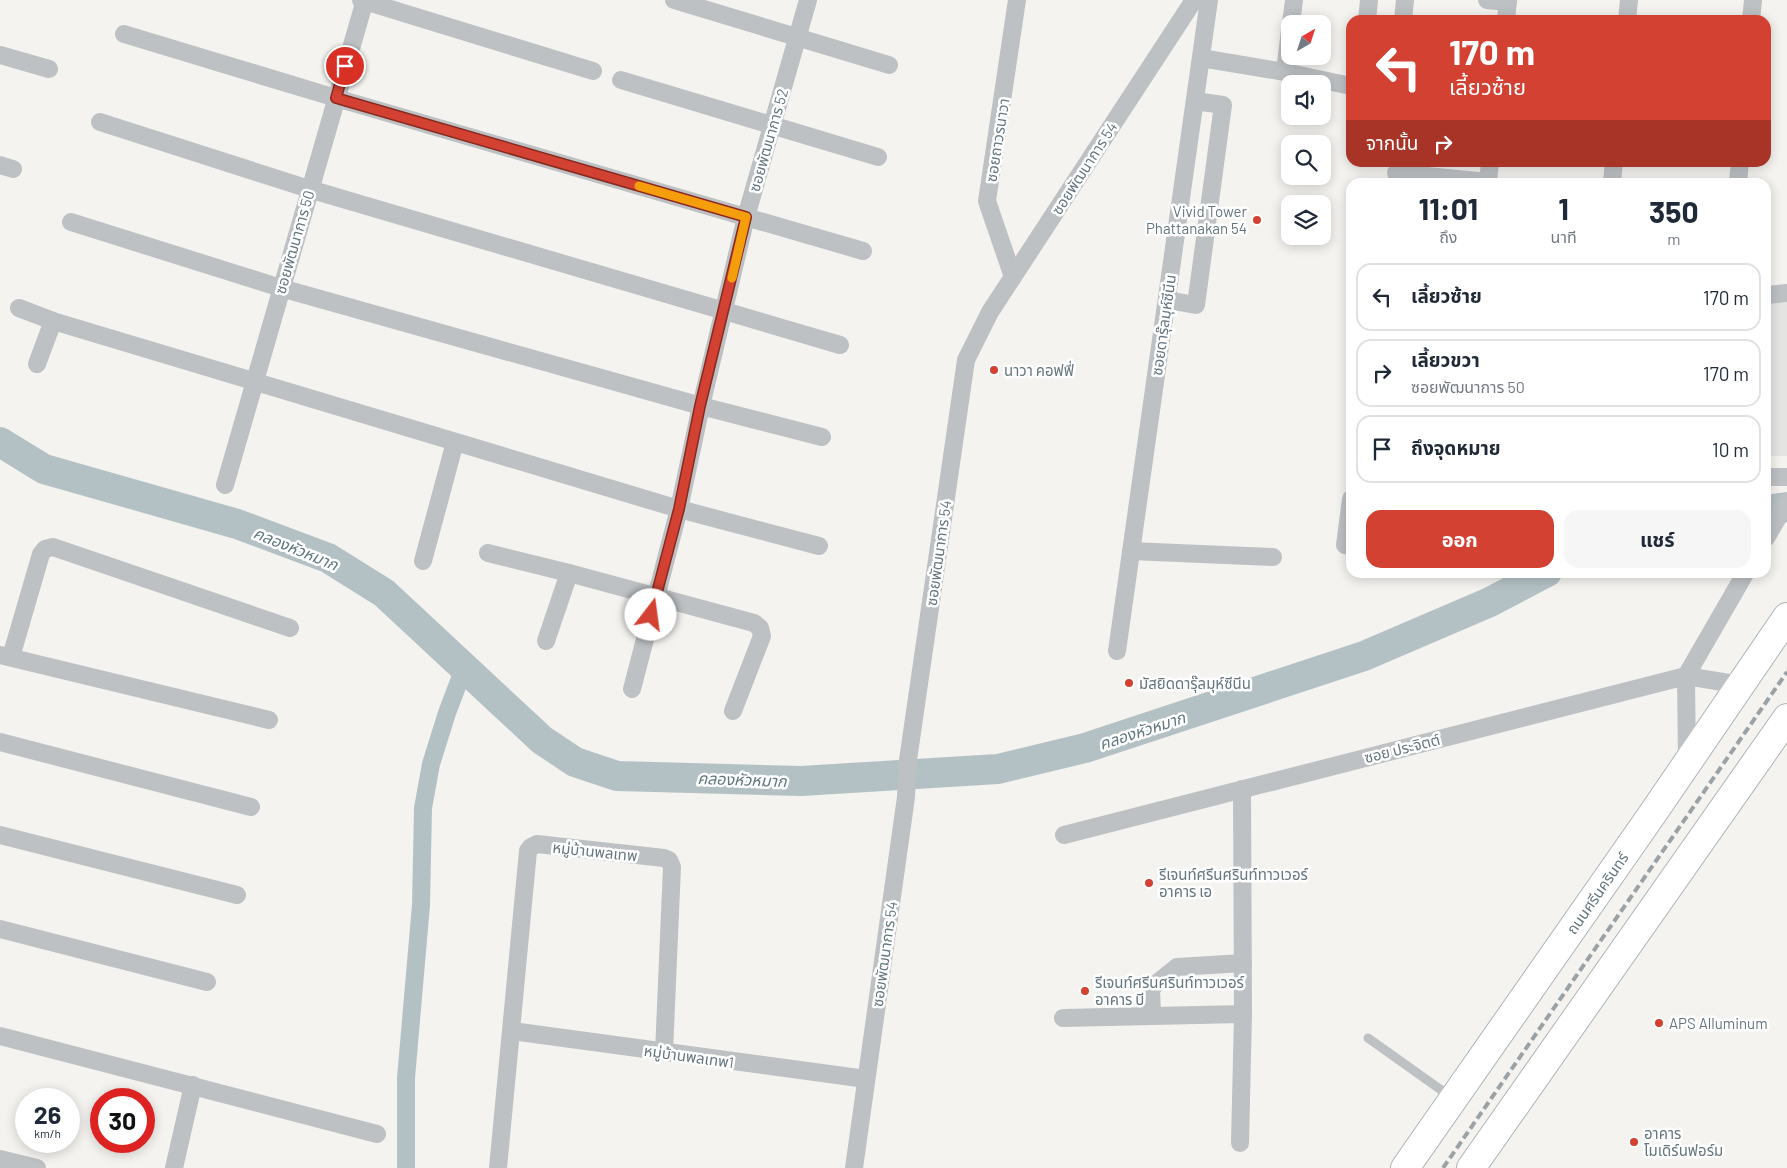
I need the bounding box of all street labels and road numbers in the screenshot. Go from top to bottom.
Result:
street label: ซอยพัฒนาการ 52 [745,86,791,194]
street label: ซอยถาวรนาวา [982,97,1012,183]
street label: ซอยพัฒนาการ 54 [1047,118,1121,218]
street label: ซอยพัฒนาการ 50 [271,188,317,296]
street label: ซอยดารุ๊ลมุห์ซีนีน [1147,273,1180,377]
street label: ซอยพัฒนาการ 54 [922,499,954,607]
street label: ซอย ประจิตต์ [1362,730,1442,766]
street label: หมู่บ้านพลเทพ [552,838,638,865]
street label: ถนนศรีนครินทร์ [1562,848,1632,937]
street label: ซอยพัฒนาการ 54 [868,900,900,1008]
street label: หมู่บ้านพลเทพ1 [643,1041,735,1072]

